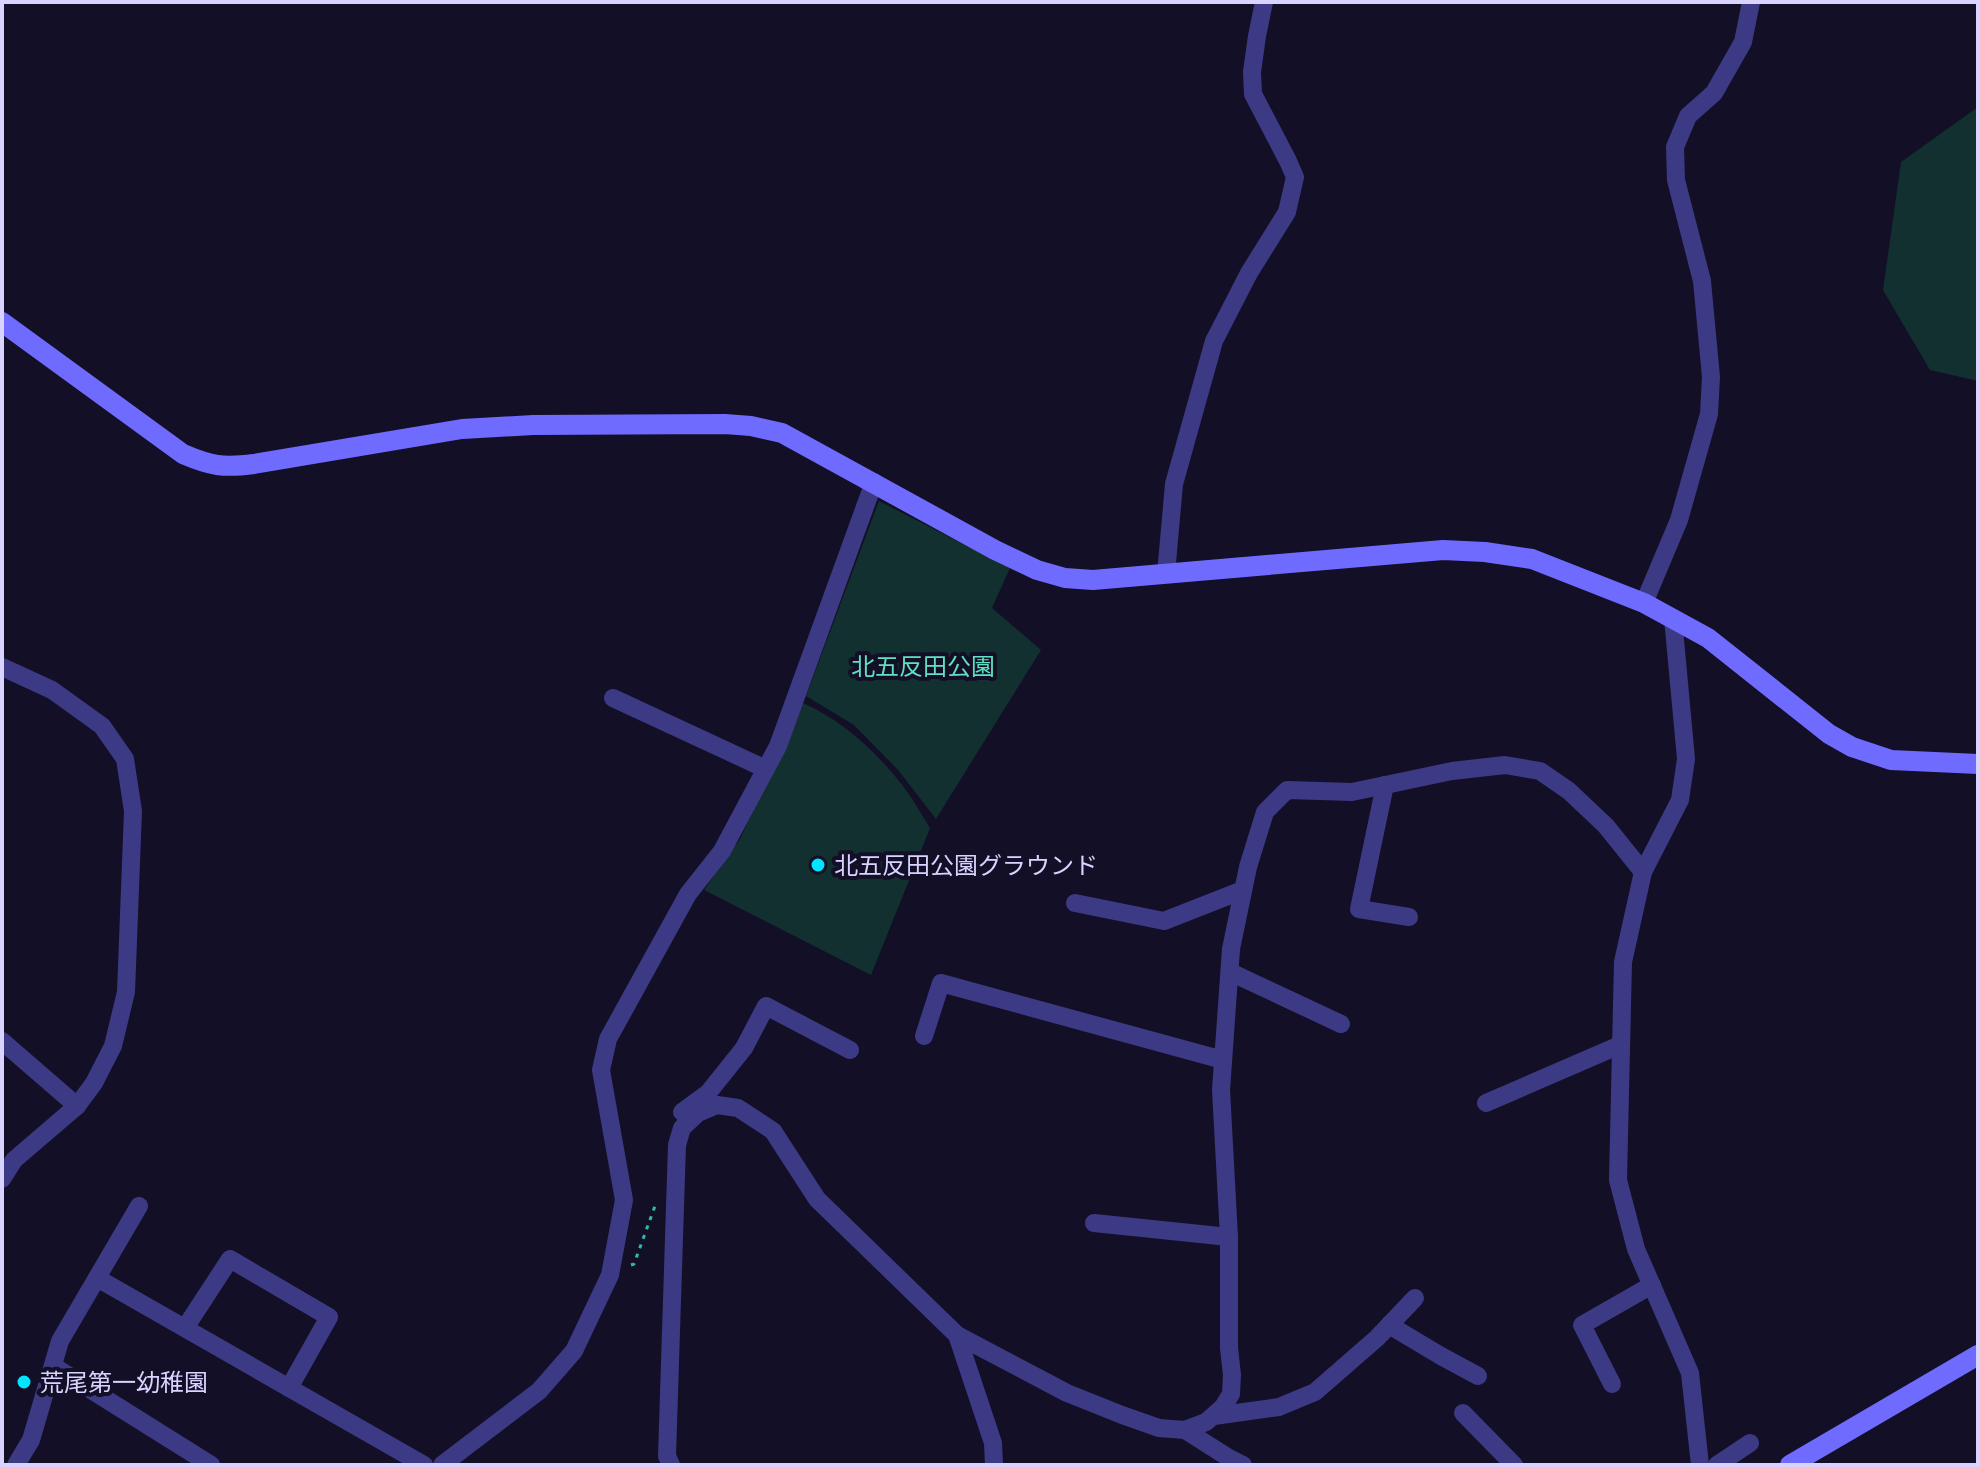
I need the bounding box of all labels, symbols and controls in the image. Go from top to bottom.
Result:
park label: 北五反田公園 [851,650,995,682]
place label: 北五反田公園グラウンド [834,849,1098,881]
marker: 北五反田公園グラウンド [809,856,827,874]
place label: 荒尾第一幼稚園 [40,1366,208,1398]
marker: 荒尾第一幼稚園 [15,1373,33,1391]

